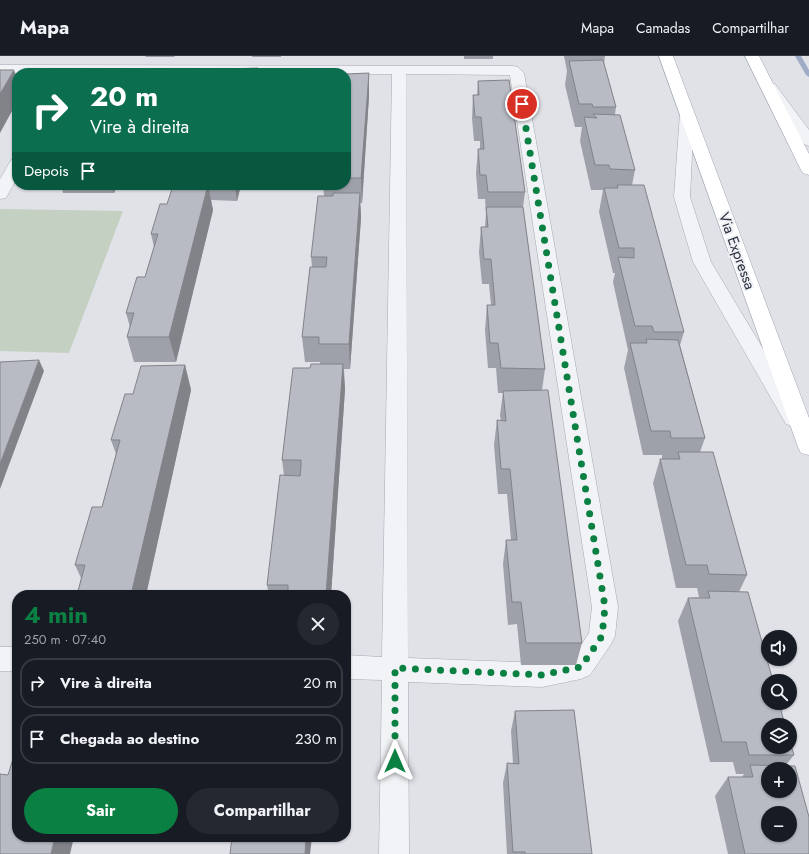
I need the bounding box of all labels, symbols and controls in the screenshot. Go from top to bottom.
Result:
text: Mapa [20,14,69,41]
text: Mapa [581,18,614,38]
text: Camadas [636,18,690,38]
text: Compartilhar [712,18,789,38]
text: 20 m [90,76,158,117]
icon: right [24,84,76,136]
pin [505,87,539,121]
icon: arrive [511,93,533,115]
text: Vire à direita [90,114,189,140]
text: Depois [24,160,69,182]
icon: arrive [77,160,99,182]
street label: Via Expressa [713,209,761,293]
text: 4 min [24,597,88,632]
button: close [297,603,339,645]
text: 250 m · 07:40 [24,630,106,649]
map controls [761,630,797,842]
button: sound [761,630,797,666]
icon: right [26,672,48,694]
text: Vire à direita [60,672,152,694]
text: 20 m [303,672,337,694]
button: search [761,674,797,710]
button: layers [761,718,797,754]
icon: arrive [26,728,48,750]
text: Chegada ao destino [60,728,199,750]
text: 230 m [295,728,337,750]
position arrow [374,740,416,782]
button: + [761,762,797,798]
button: Sair [24,788,178,834]
button: Compartilhar [186,788,339,834]
button: − [761,806,797,842]

